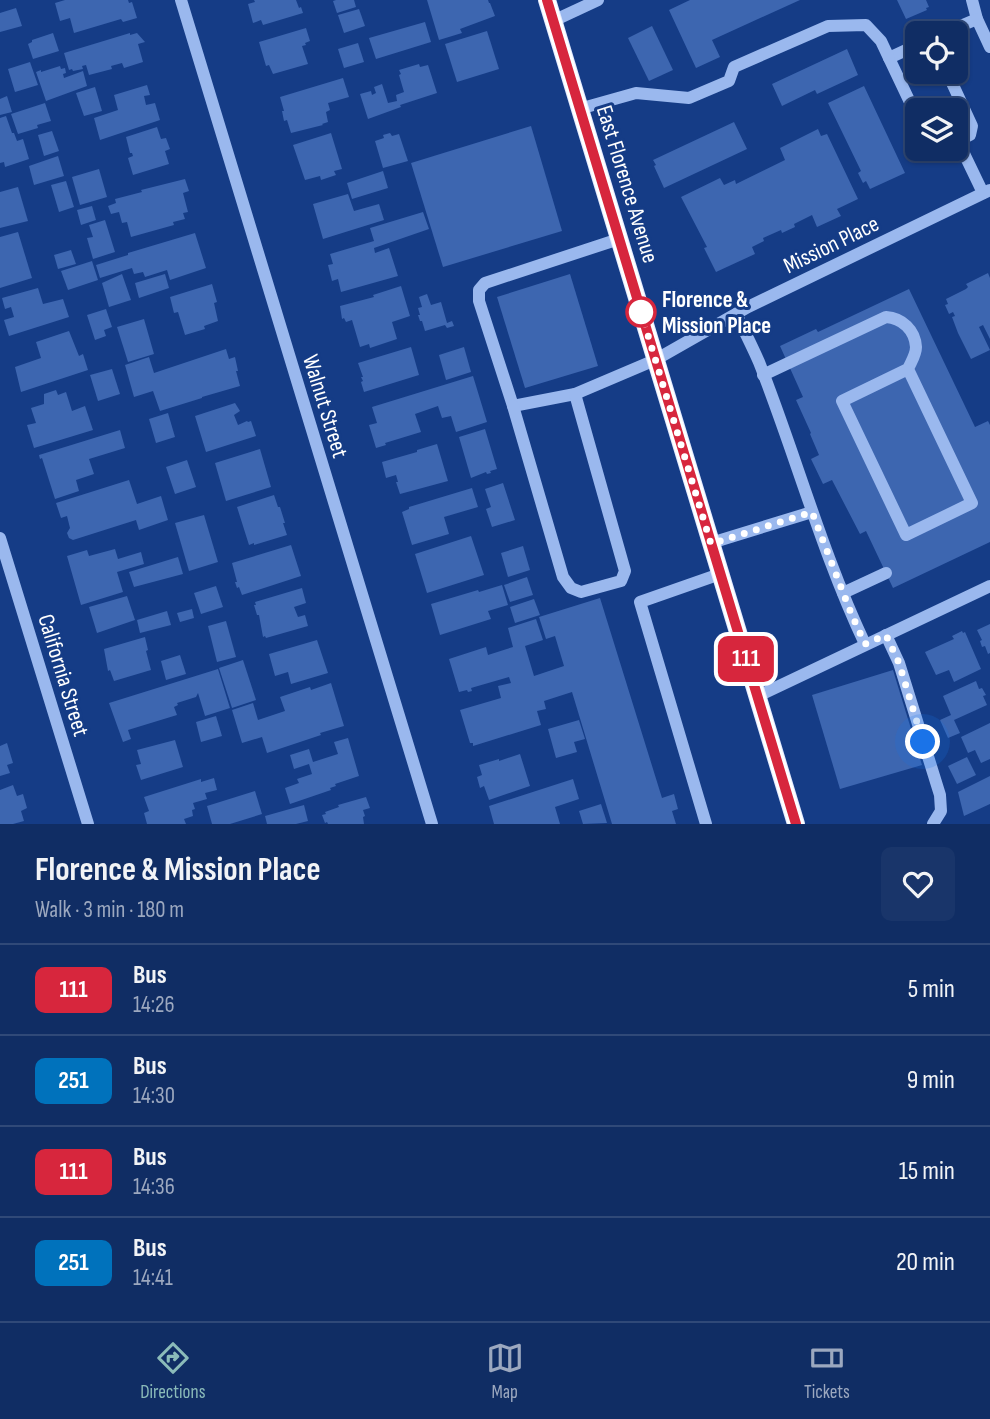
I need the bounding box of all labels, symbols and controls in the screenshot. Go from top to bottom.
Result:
map controls [905,21,968,161]
button: locate [905,21,968,84]
button: layers [905,98,968,161]
street label: East Florence Avenue [590,102,664,266]
street label: Mission Place [779,210,884,280]
place label: Florence & Mission Place [662,286,771,340]
marker: Florence & Mission Place [626,297,656,327]
street label: Walnut Street [296,351,354,461]
street label: California Street [31,611,95,740]
line badge: 111 [706,636,786,682]
text: 111 [732,644,760,673]
your location [905,724,940,759]
button: heart [881,847,955,921]
text: Florence & Mission Place [35,850,321,890]
text: Walk · 3 min · 180 m [35,896,184,924]
text: Bus [133,960,167,991]
text: 5 min [908,974,955,1005]
text: 111 [59,975,88,1004]
text: 14:26 [133,991,175,1019]
text: Bus [133,1051,167,1082]
text: 9 min [907,1065,955,1096]
text: 251 [58,1066,89,1095]
text: 14:30 [133,1082,175,1110]
text: Bus [133,1142,167,1173]
text: 15 min [899,1156,955,1187]
text: 111 [59,1157,88,1186]
text: 14:36 [133,1173,175,1201]
text: Bus [133,1233,167,1264]
text: 20 min [896,1247,955,1278]
text: 251 [58,1248,89,1277]
text: 14:41 [133,1264,173,1292]
tab: Directions [140,1339,205,1404]
tab: Map [486,1339,524,1404]
tab: Tickets [804,1339,850,1404]

